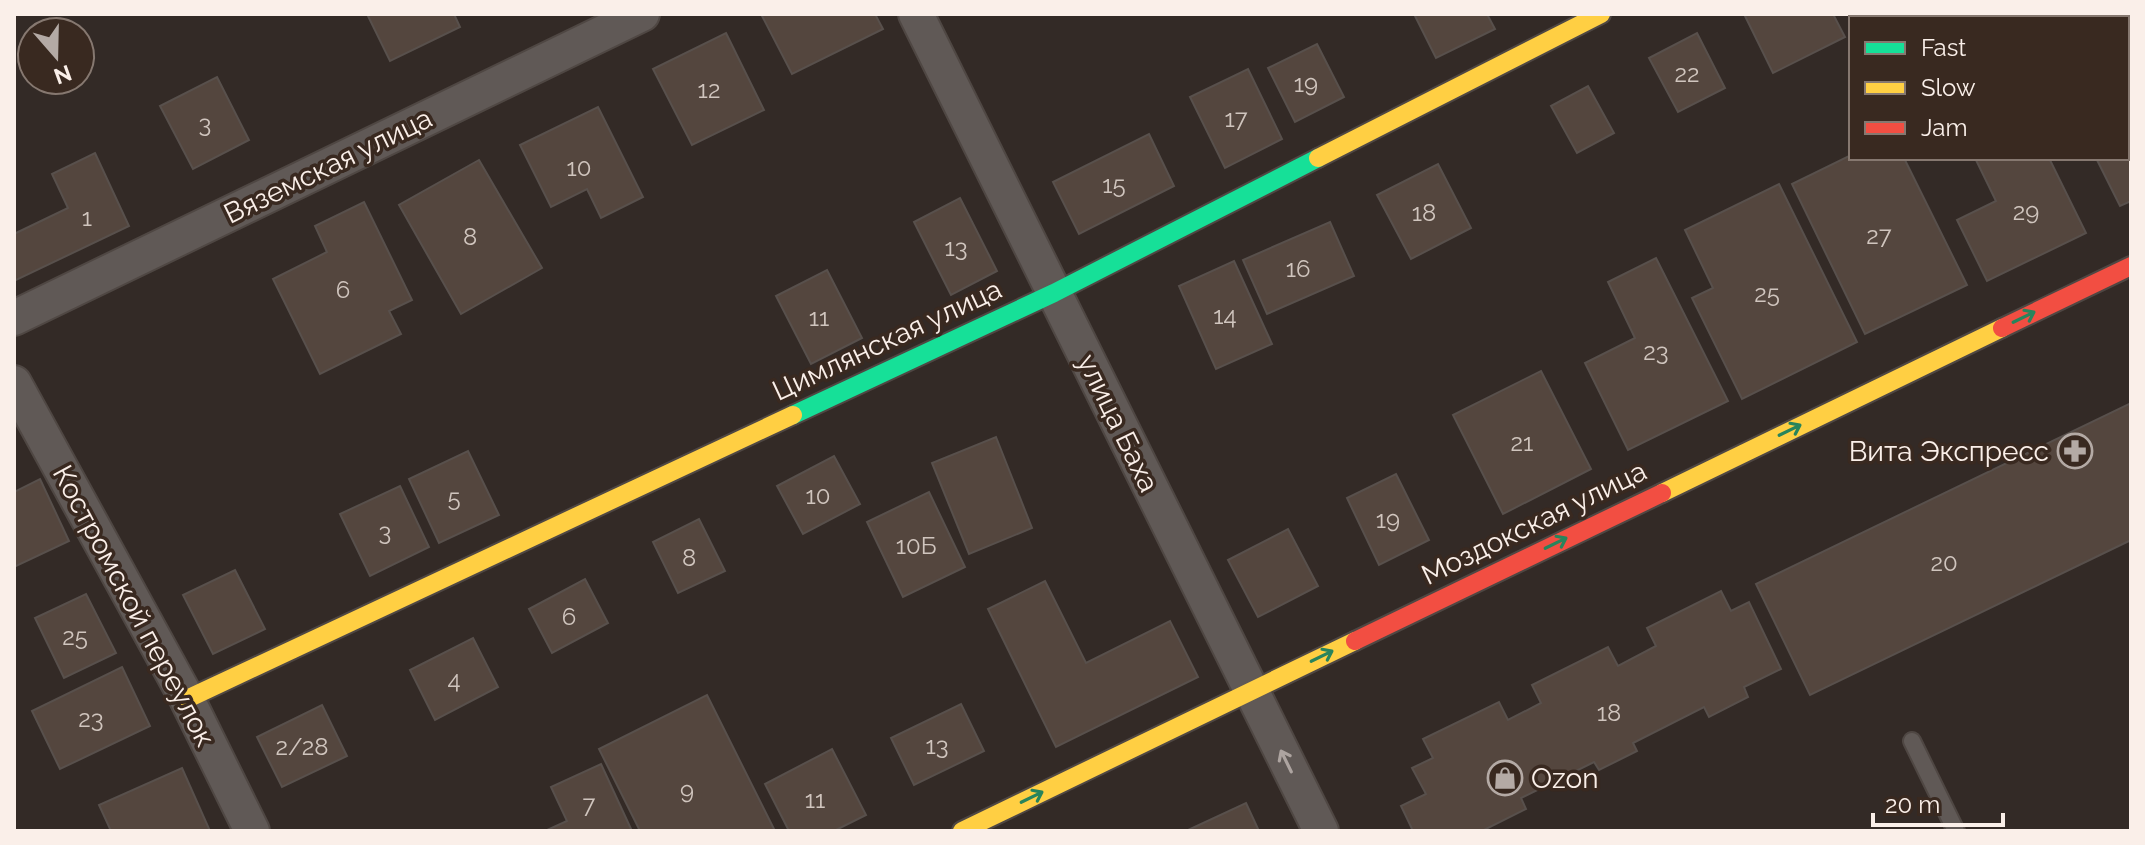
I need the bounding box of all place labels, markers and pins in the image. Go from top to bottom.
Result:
pharmacy icon: Вита Экспресс [2056,432,2094,470]
place label: Вита Экспресс [1849,435,2049,468]
shop icon: Ozon [1486,759,1524,797]
place label: Ozon [1531,762,1598,795]

